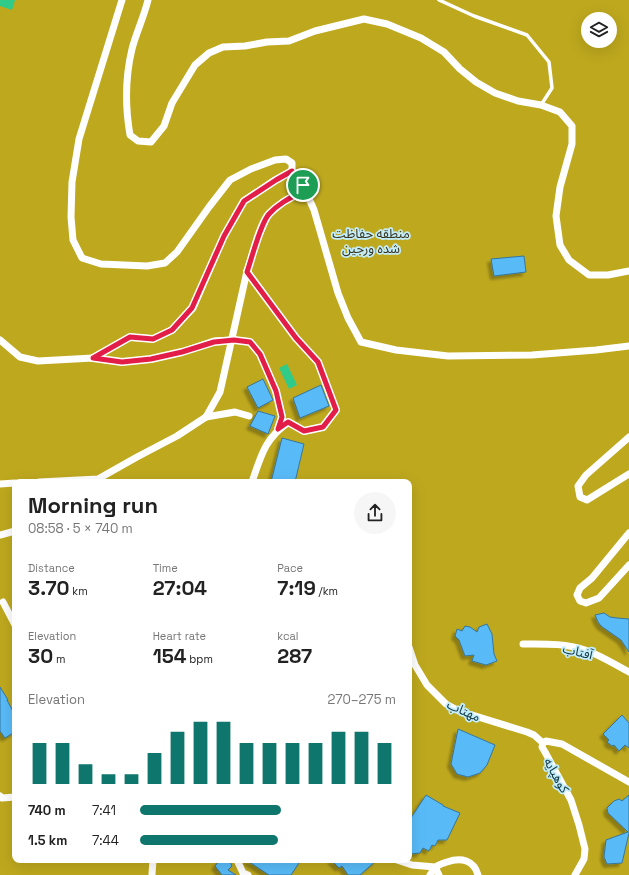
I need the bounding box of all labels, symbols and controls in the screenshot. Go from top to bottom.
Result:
map controls [581,12,617,48]
button: layers [581,12,617,48]
pin [286,168,320,202]
icon: arrive [292,174,314,196]
park label: منطقه حفاظت شده ورجین [332,225,410,257]
text: Morning run [28,491,158,519]
button: share [354,492,396,534]
text: 08:58 · 5 × 740 m [28,520,133,537]
text: Distance [28,561,75,575]
text: Time [153,561,178,575]
text: Pace [277,561,303,575]
text: 3.70 [28,575,69,601]
text: 27:04 [153,575,207,601]
text: 7:19 [277,575,316,601]
text: km [69,584,88,598]
text: /km [316,584,338,598]
text: Elevation [28,629,76,643]
text: Heart rate [153,629,206,643]
text: kcal [277,629,299,643]
street label: آفتاب [561,640,596,664]
text: 30 [28,643,53,669]
text: 154 [153,643,186,669]
text: 287 [277,643,312,669]
text: m [53,652,65,666]
text: bpm [186,652,213,666]
text: Elevation [28,691,85,708]
text: 270–275 m [327,691,396,708]
street label: مهتاب [444,696,483,725]
street label: کوهپایه [539,755,573,797]
text: 740 m [28,802,66,819]
text: 7:41 [92,802,116,819]
text: 1.5 km [28,832,67,849]
text: 7:44 [92,832,119,849]

